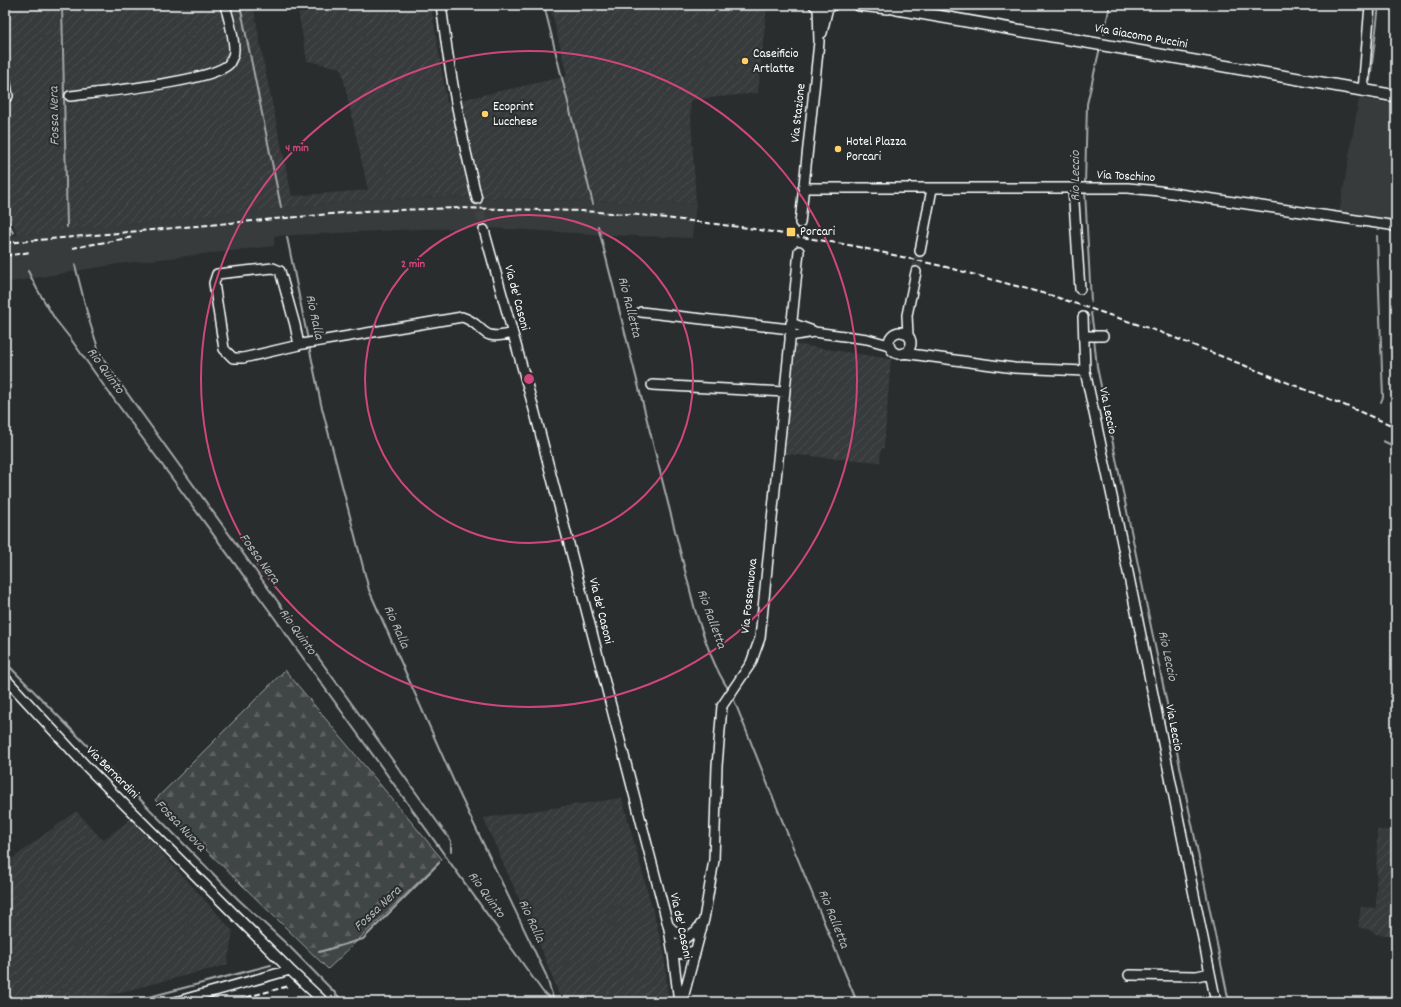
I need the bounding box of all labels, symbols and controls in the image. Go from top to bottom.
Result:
street label: Via Giacomo Puccini [1093,19,1190,55]
place label: Caseificio Artlatte [753,45,799,79]
marker: Caseificio Artlatte [740,56,750,66]
street label: Via Stazione [786,82,812,143]
water label: Fossa Nera [44,85,66,146]
place label: Ecoprint Lucchese [493,98,538,132]
marker: Ecoprint Lucchese [480,109,490,119]
place label: Hotel Plazza Porcari [846,133,907,167]
text: 4 min [285,140,309,157]
marker: Hotel Plazza Porcari [833,144,843,154]
water label: Rio Leccio [1066,150,1086,201]
street label: Via Toschino [1096,166,1156,188]
place label: Porcari [800,223,836,242]
marker: Porcari [785,226,797,238]
text: 2 min [401,256,425,273]
street label: Via de' Casoni [498,263,534,334]
water label: Rio Ralletta [612,275,647,341]
water label: Rio Ralla [299,293,329,343]
water label: Rio Quinto [81,343,129,399]
centre of rings [522,372,536,386]
street label: Via Leccio [1093,386,1121,436]
water label: Fossa Nera [234,529,285,590]
street label: Via Fossanuova [737,557,763,634]
street label: Via de' Casoni [583,576,617,647]
water label: Rio Ralletta [691,586,731,653]
water label: Rio Ralla [378,602,415,653]
water label: Rio Quinto [273,604,321,660]
water label: Rio Leccio [1152,629,1182,684]
street label: Via Leccio [1159,703,1187,753]
street label: Via Bernardini [81,742,143,804]
water label: Fossa Nuova [150,795,211,858]
water label: Rio Quinto [462,867,510,923]
water label: Fossa Nera [350,881,407,936]
water label: Rio Ralletta [812,887,854,953]
street label: Via de' Casoni [664,891,696,961]
water label: Rio Ralla [512,896,550,947]

